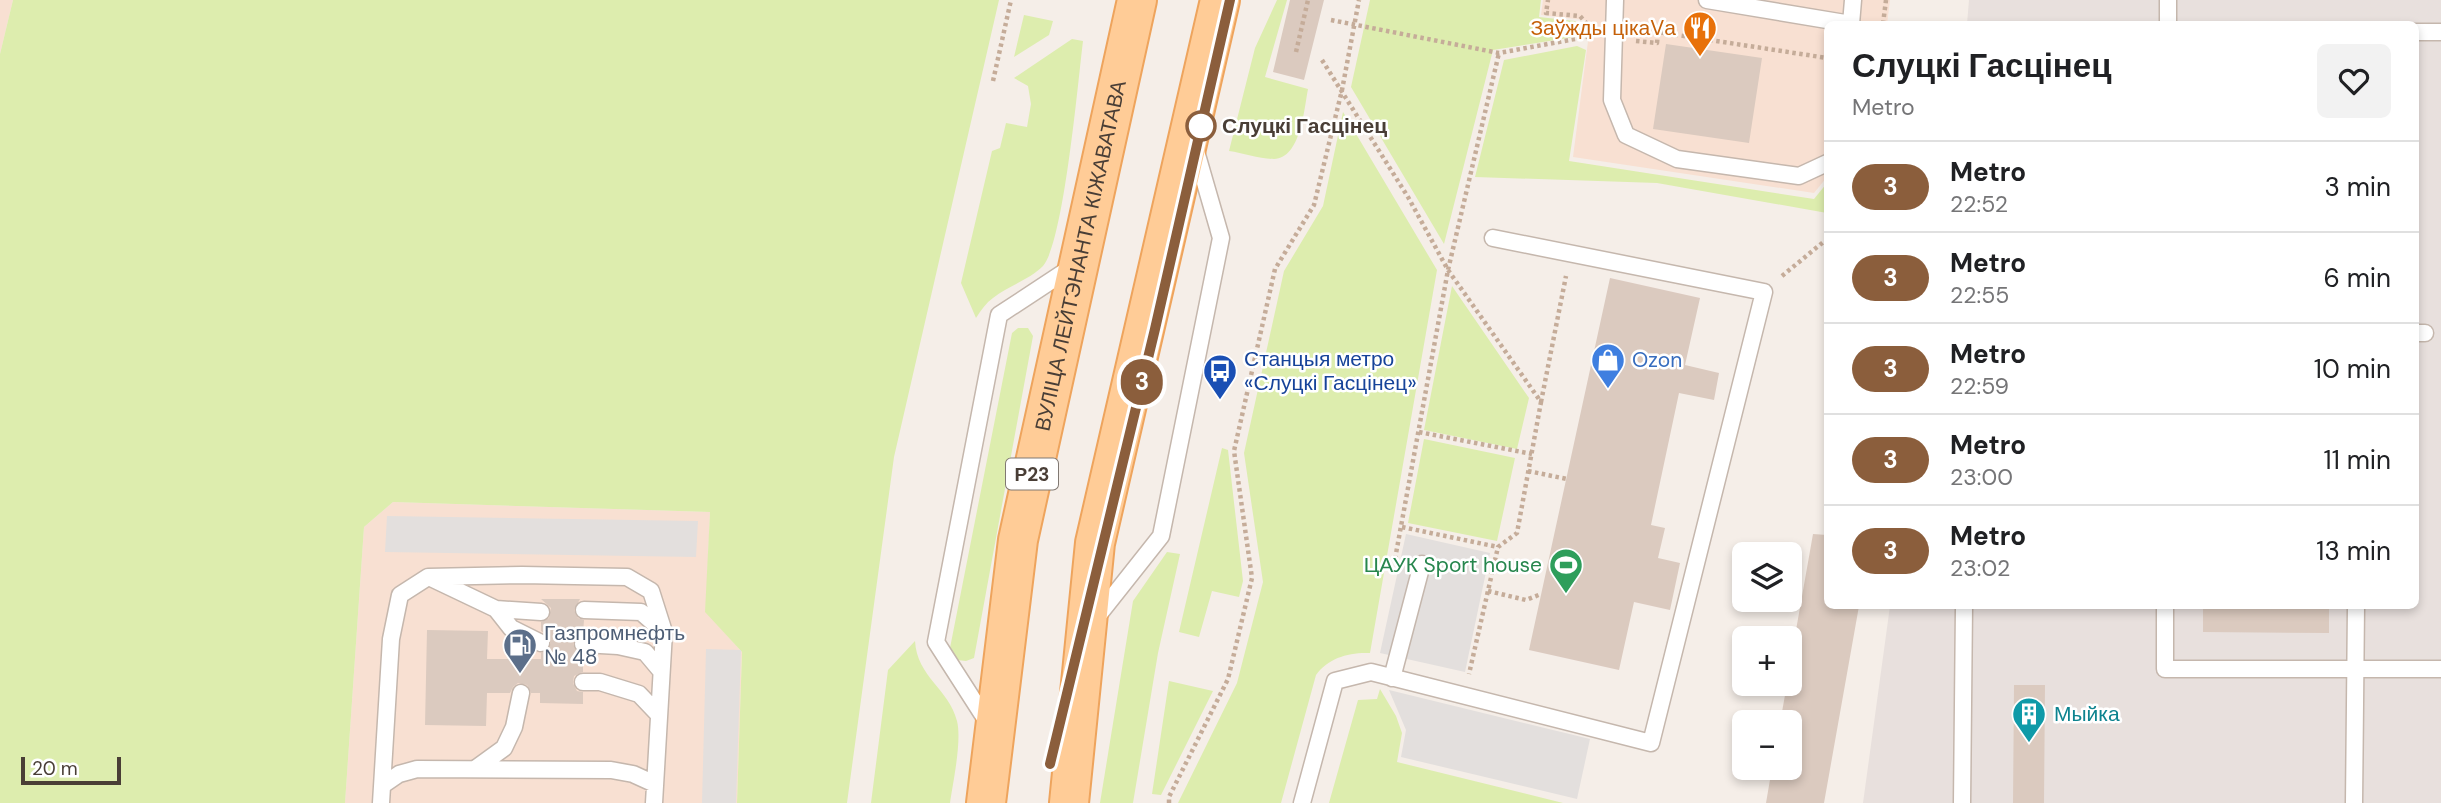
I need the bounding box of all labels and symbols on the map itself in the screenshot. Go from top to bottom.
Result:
restaurant icon: Заўжды цікаVа [1681,9,1719,58]
place label: Заўжды цікаVа [1530,14,1676,42]
street label: ВУЛІЦА ЛЕЙТЭНАНТА КІЖАВАТАВА [1028,78,1133,434]
marker: Слуцкі Гасцінец [1186,111,1216,141]
place label: Слуцкі Гасцінец [1222,112,1387,140]
shop icon: Ozon [1589,341,1627,390]
place label: Станцыя метро «Слуцкі Гасцінец» [1244,345,1417,397]
place label: Ozon [1632,346,1682,374]
bus stop icon: Станцыя метро «Слуцкі Гасцінец» [1201,352,1239,401]
line badge: 3 [1119,359,1165,405]
road number: Р23 [1006,458,1058,489]
sports icon: ЦАУК Sport house [1547,546,1585,595]
place label: ЦАУК Sport house [1364,551,1542,579]
place label: Газпромнефть № 48 [544,619,685,671]
fuel station icon: Газпромнефть № 48 [501,626,539,675]
building icon: Мыйка [2010,695,2048,744]
place label: Мыйка [2054,700,2120,728]
scale bar [21,754,121,786]

